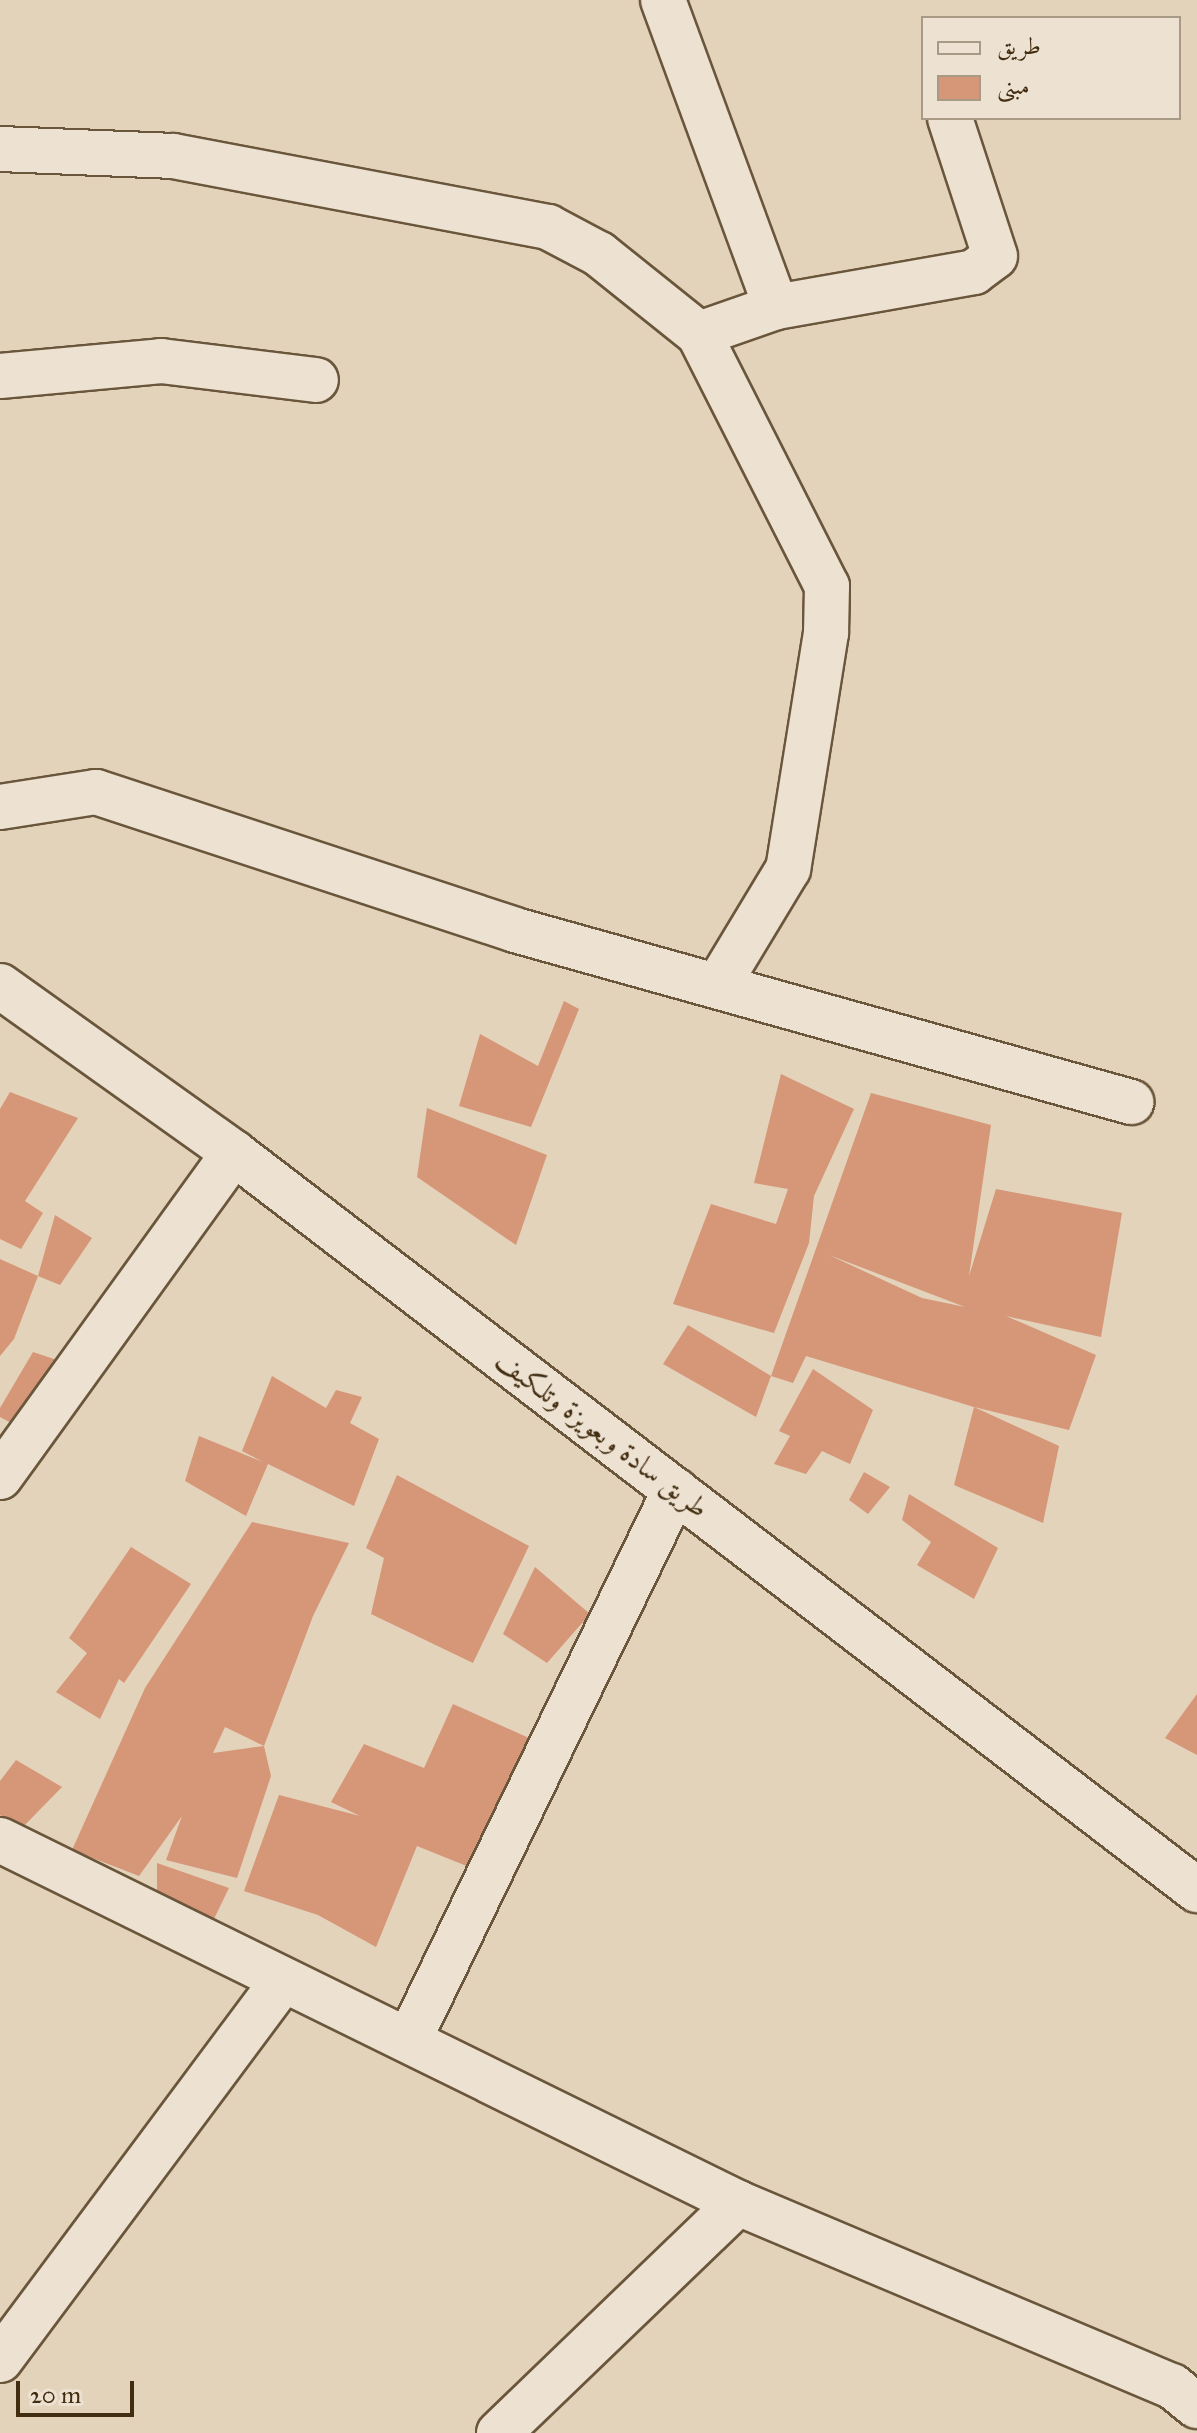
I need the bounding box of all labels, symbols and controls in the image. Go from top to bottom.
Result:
legend [921,16,1181,120]
text: طريق [997,31,1041,61]
text: مبنى [997,71,1030,101]
street label: طريق سادة وبعويزة وتلكيف [489,1343,715,1525]
scale bar [20,2365,138,2415]
text: 20 m [30,2380,81,2410]

